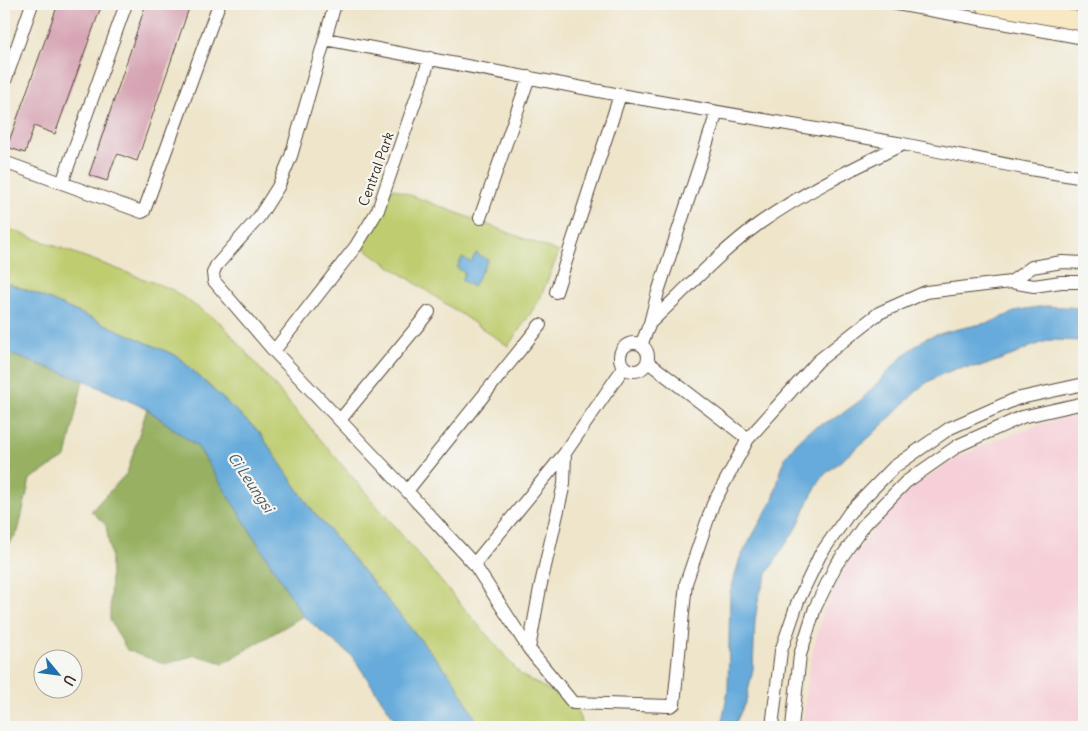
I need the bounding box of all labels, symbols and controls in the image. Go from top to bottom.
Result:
street label: Central Park [354,129,398,209]
water label: Ci Leungsi [224,448,279,517]
north arrow [32,648,82,698]
text: U [59,672,80,689]

